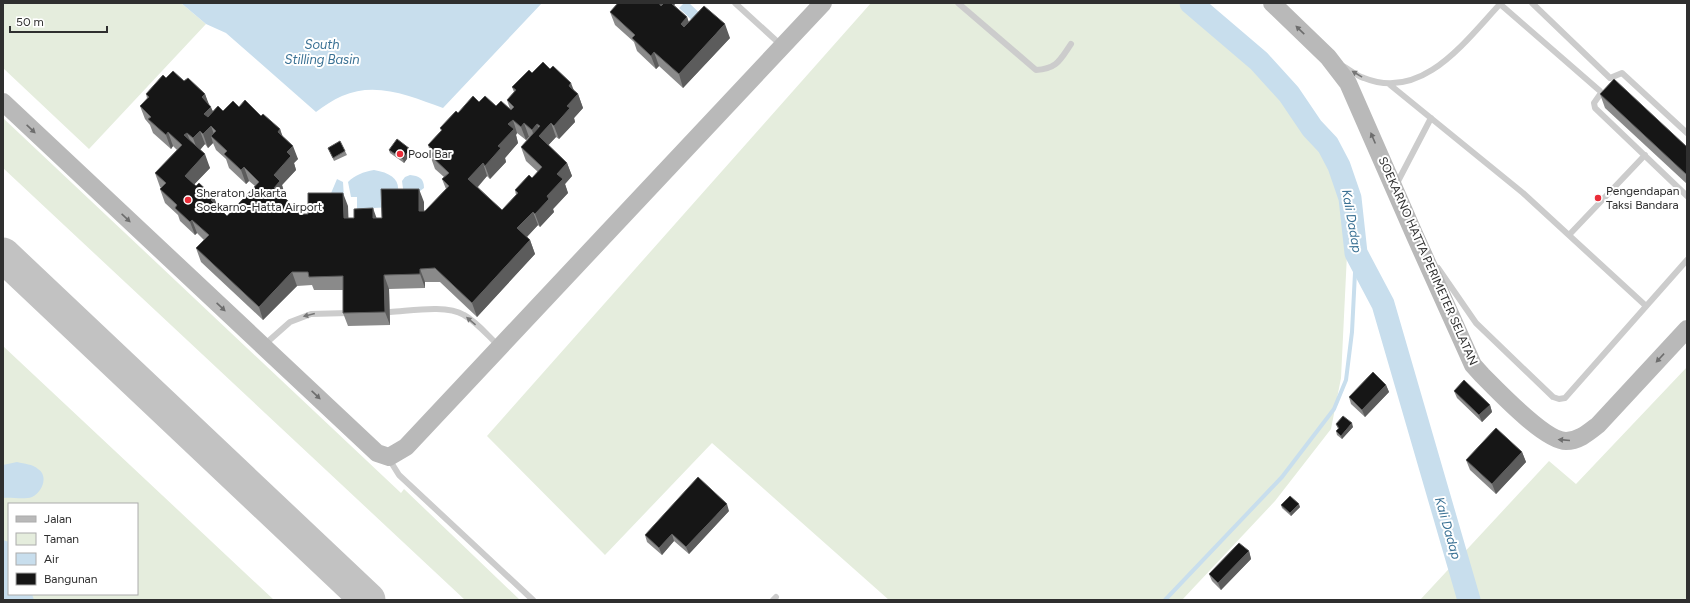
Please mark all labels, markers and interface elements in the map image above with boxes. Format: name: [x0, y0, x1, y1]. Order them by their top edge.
scale bar: [10, 8, 107, 34]
text: 50 m: [16, 15, 44, 29]
one-way arrow: [1295, 25, 1305, 35]
water label: South Stilling Basin: [285, 37, 359, 67]
one-way arrow: [1351, 71, 1363, 78]
one-way arrow: [26, 124, 37, 133]
one-way arrow: [1370, 132, 1376, 143]
place label: Pool Bar: [408, 147, 452, 161]
marker: Pool Bar: [395, 149, 405, 159]
street label: SOEKARNO HATTA PERIMETER SELATAN: [1375, 154, 1481, 368]
place label: Pengendapan Taksi Bandara: [1606, 184, 1680, 212]
place label: Sheraton Jakarta Soekarno-Hatta Airport: [196, 186, 323, 214]
water label: Kali Dadap: [1339, 188, 1365, 254]
marker: Pengendapan Taksi Bandara: [1593, 193, 1603, 203]
marker: Sheraton Jakarta Soekarno-Hatta Airport: [183, 195, 193, 205]
one-way arrow: [121, 213, 131, 222]
one-way arrow: [216, 302, 226, 311]
one-way arrow: [303, 313, 316, 319]
one-way arrow: [466, 316, 477, 325]
one-way arrow: [1656, 353, 1665, 363]
one-way arrow: [311, 391, 321, 400]
one-way arrow: [1558, 436, 1570, 443]
water label: Kali Dadap: [1432, 495, 1464, 561]
legend: [8, 503, 138, 595]
text: Jalan: [44, 512, 72, 526]
text: Taman: [44, 532, 79, 546]
text: Air: [44, 552, 59, 566]
text: Bangunan: [44, 572, 98, 586]

